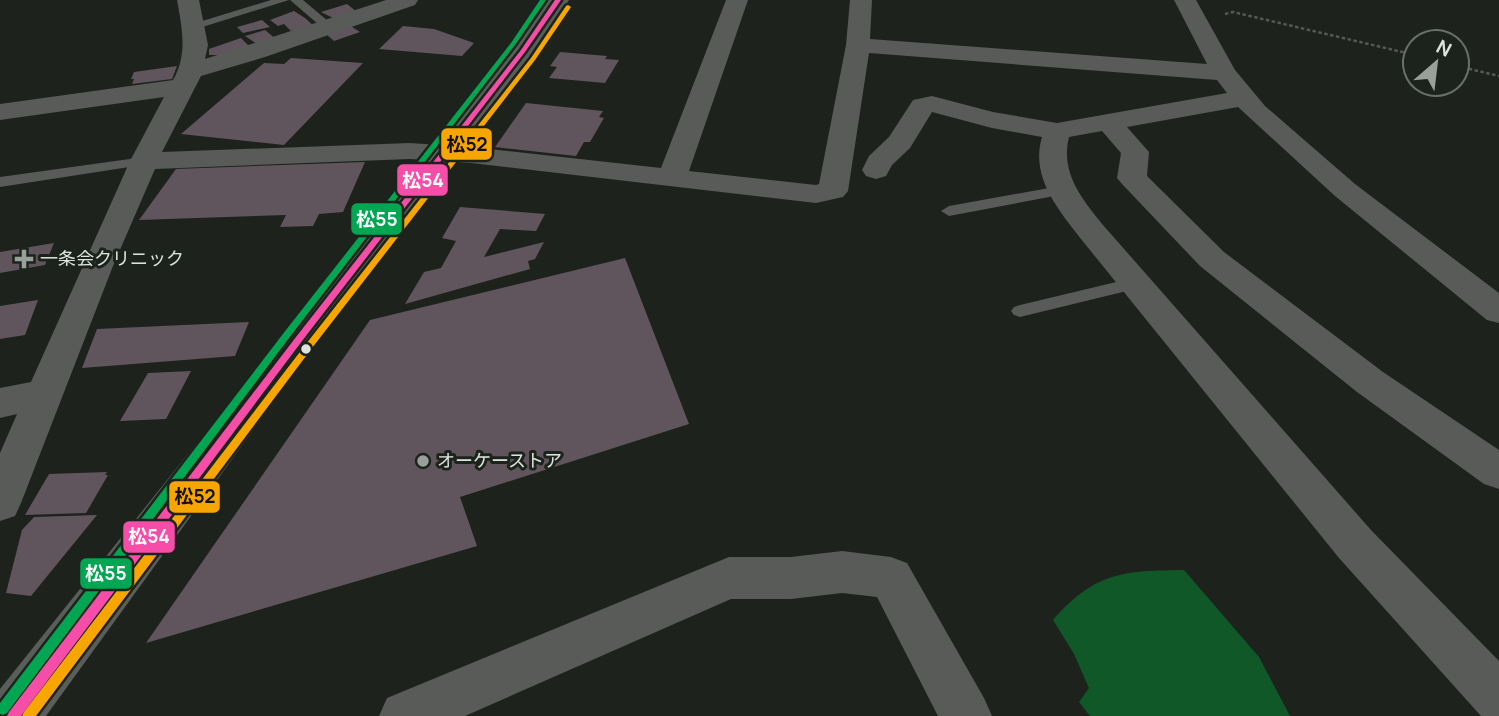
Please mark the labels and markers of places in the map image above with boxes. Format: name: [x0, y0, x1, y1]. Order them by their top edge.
place label: 一条会クリニック: [40, 246, 184, 270]
marker: 一条会クリニック: [14, 249, 34, 269]
unlabelled marker: [299, 342, 313, 356]
place label: オーケーストア: [437, 448, 562, 472]
marker: オーケーストア: [415, 453, 431, 469]

